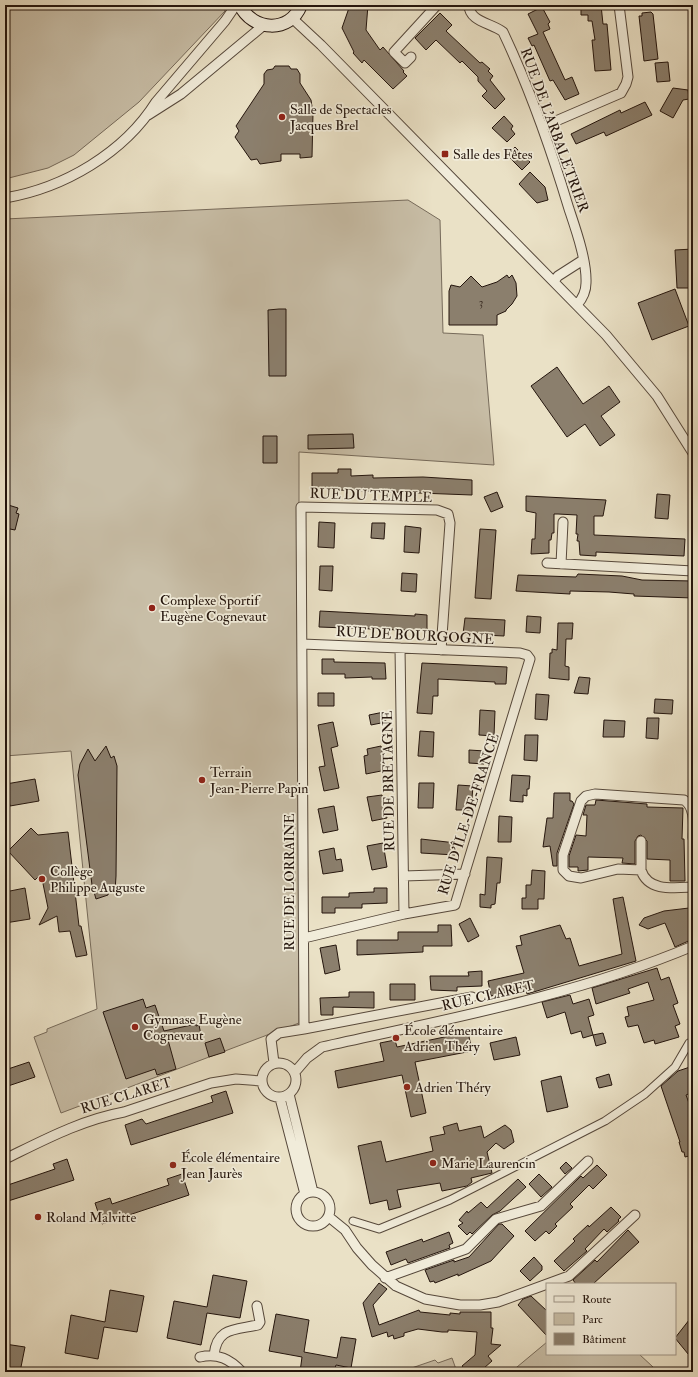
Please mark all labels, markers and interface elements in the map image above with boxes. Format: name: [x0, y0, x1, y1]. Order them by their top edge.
street label: RUE DE L'ARBALETRIER: [517, 45, 593, 216]
place label: Salle de Spectacles Jacques Brel: [289, 101, 392, 134]
marker: Salle de Spectacles Jacques Brel: [277, 112, 287, 122]
place label: Salle des Fêtes: [453, 146, 533, 163]
marker: Salle des Fêtes: [440, 149, 450, 159]
house number: 3: [479, 295, 483, 310]
street label: RUE DU TEMPLE: [309, 485, 433, 506]
place label: Complexe Sportif Eugène Cognevaut: [160, 592, 267, 625]
marker: Complexe Sportif Eugène Cognevaut: [147, 603, 157, 613]
street label: RUE DE BOURGOGNE: [336, 623, 494, 648]
street label: RUE DE BRETAGNE: [379, 710, 398, 852]
street label: RUE D'ÎLE-DE-FRANCE: [434, 731, 503, 897]
place label: Terrain Jean-Pierre Papin: [209, 764, 309, 798]
marker: Terrain Jean-Pierre Papin: [197, 775, 207, 785]
street label: RUE DE LORRAINE: [281, 813, 298, 951]
place label: Collège Philippe Auguste: [50, 863, 145, 897]
marker: Collège Philippe Auguste: [37, 874, 47, 884]
street label: RUE CLARET: [440, 976, 537, 1014]
place label: Gymnase Eugène Cognevaut: [143, 1011, 242, 1044]
marker: Gymnase Eugène Cognevaut: [130, 1022, 140, 1032]
place label: École élémentaire Adrien Théry: [403, 1022, 503, 1056]
marker: École élémentaire Adrien Théry: [391, 1033, 401, 1043]
street label: RUE CLARET: [78, 1073, 174, 1117]
place label: Adrien Théry: [414, 1079, 491, 1097]
marker: Adrien Théry: [402, 1082, 412, 1092]
place label: École élémentaire Jean Jaurès: [180, 1149, 280, 1182]
place label: Marie Laurencin: [441, 1155, 536, 1172]
marker: Marie Laurencin: [428, 1158, 438, 1168]
marker: École élémentaire Jean Jaurès: [168, 1160, 178, 1170]
place label: Roland Malvitte: [46, 1209, 136, 1226]
marker: Roland Malvitte: [33, 1212, 43, 1222]
legend: [546, 1283, 676, 1355]
text: Route: [582, 1292, 611, 1307]
text: Parc: [582, 1312, 603, 1327]
text: Bâtiment: [582, 1332, 626, 1347]

